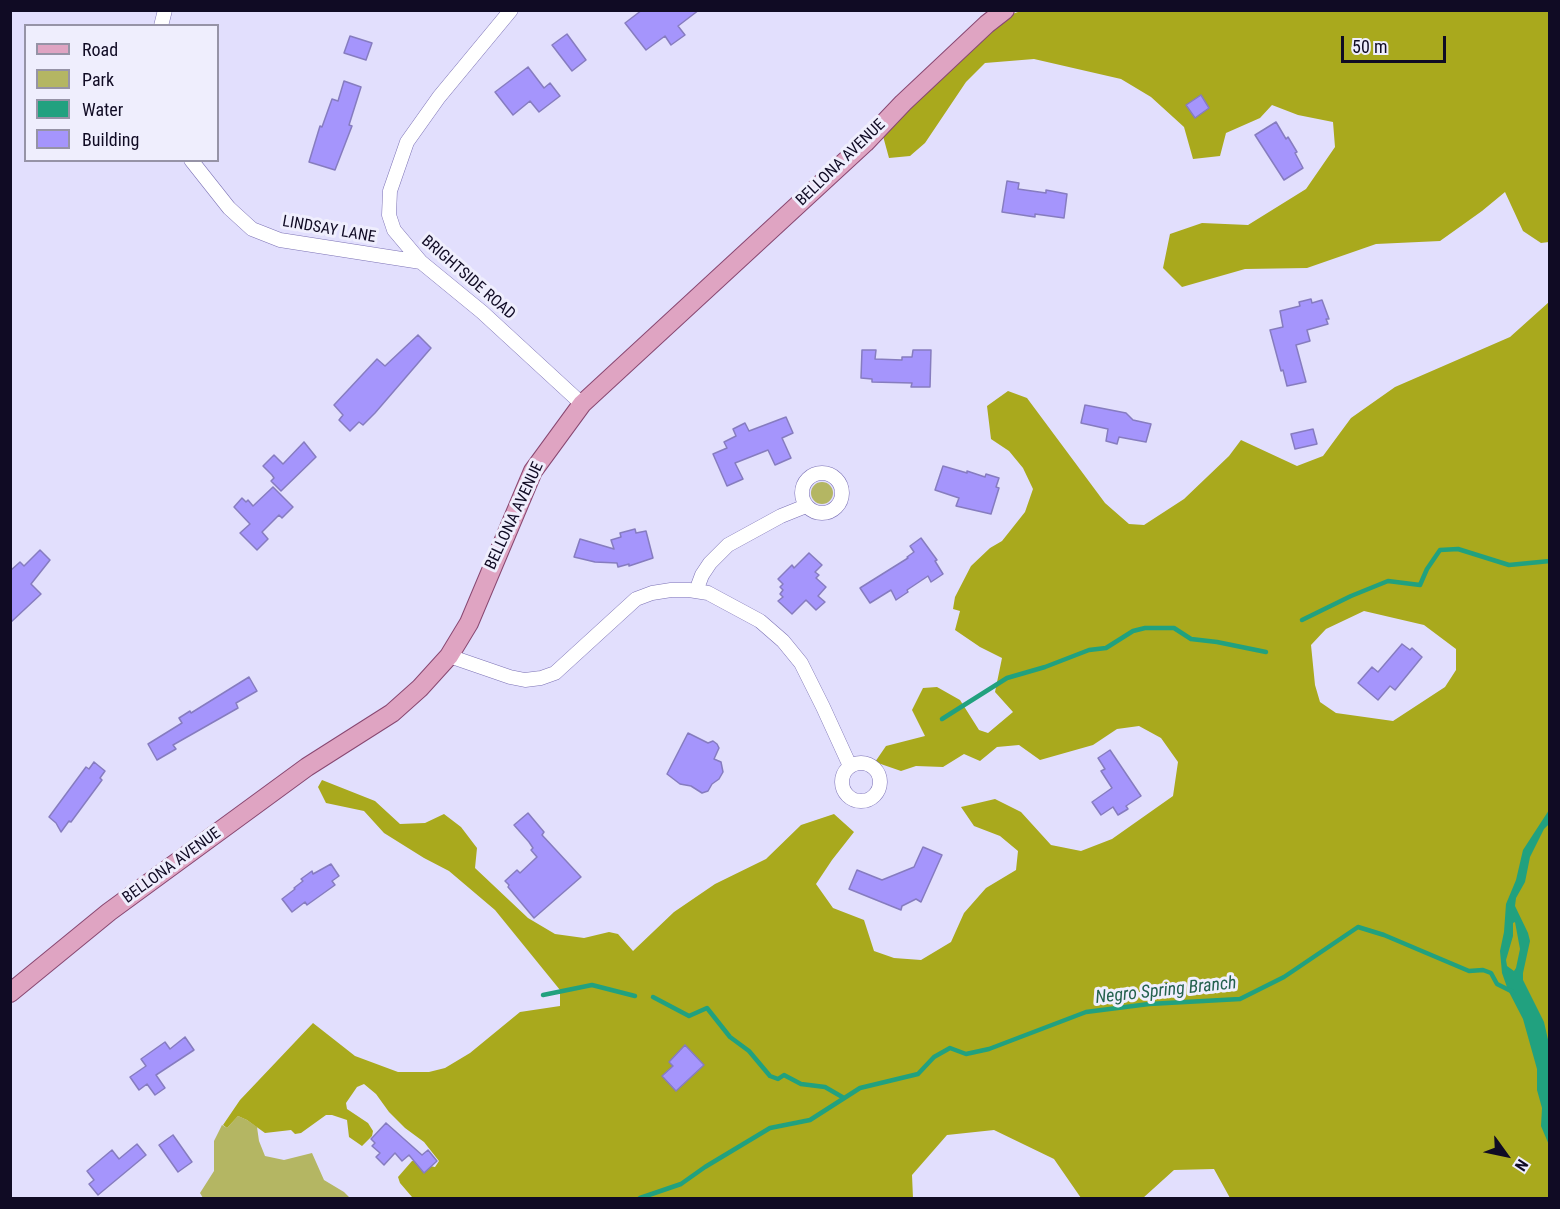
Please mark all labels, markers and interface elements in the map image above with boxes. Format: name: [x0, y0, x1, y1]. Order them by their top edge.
legend: [24, 24, 219, 162]
scale bar: [1344, 24, 1449, 62]
text: 50 m: [1352, 36, 1387, 57]
text: Road: [82, 39, 118, 60]
text: Park: [82, 69, 114, 90]
text: Water: [82, 99, 123, 120]
street label: BELLONA AVENUE: [793, 116, 889, 210]
text: Building: [82, 129, 139, 150]
street label: LINDSAY LANE: [281, 212, 377, 248]
street label: BRIGHTSIDE ROAD: [417, 232, 519, 324]
street label: BELLONA AVENUE: [482, 459, 548, 573]
street label: BELLONA AVENUE: [119, 824, 225, 908]
water label: Negro Spring Branch: [1094, 973, 1238, 1009]
north arrow: [1476, 1125, 1536, 1185]
text: N: [1511, 1156, 1532, 1174]

